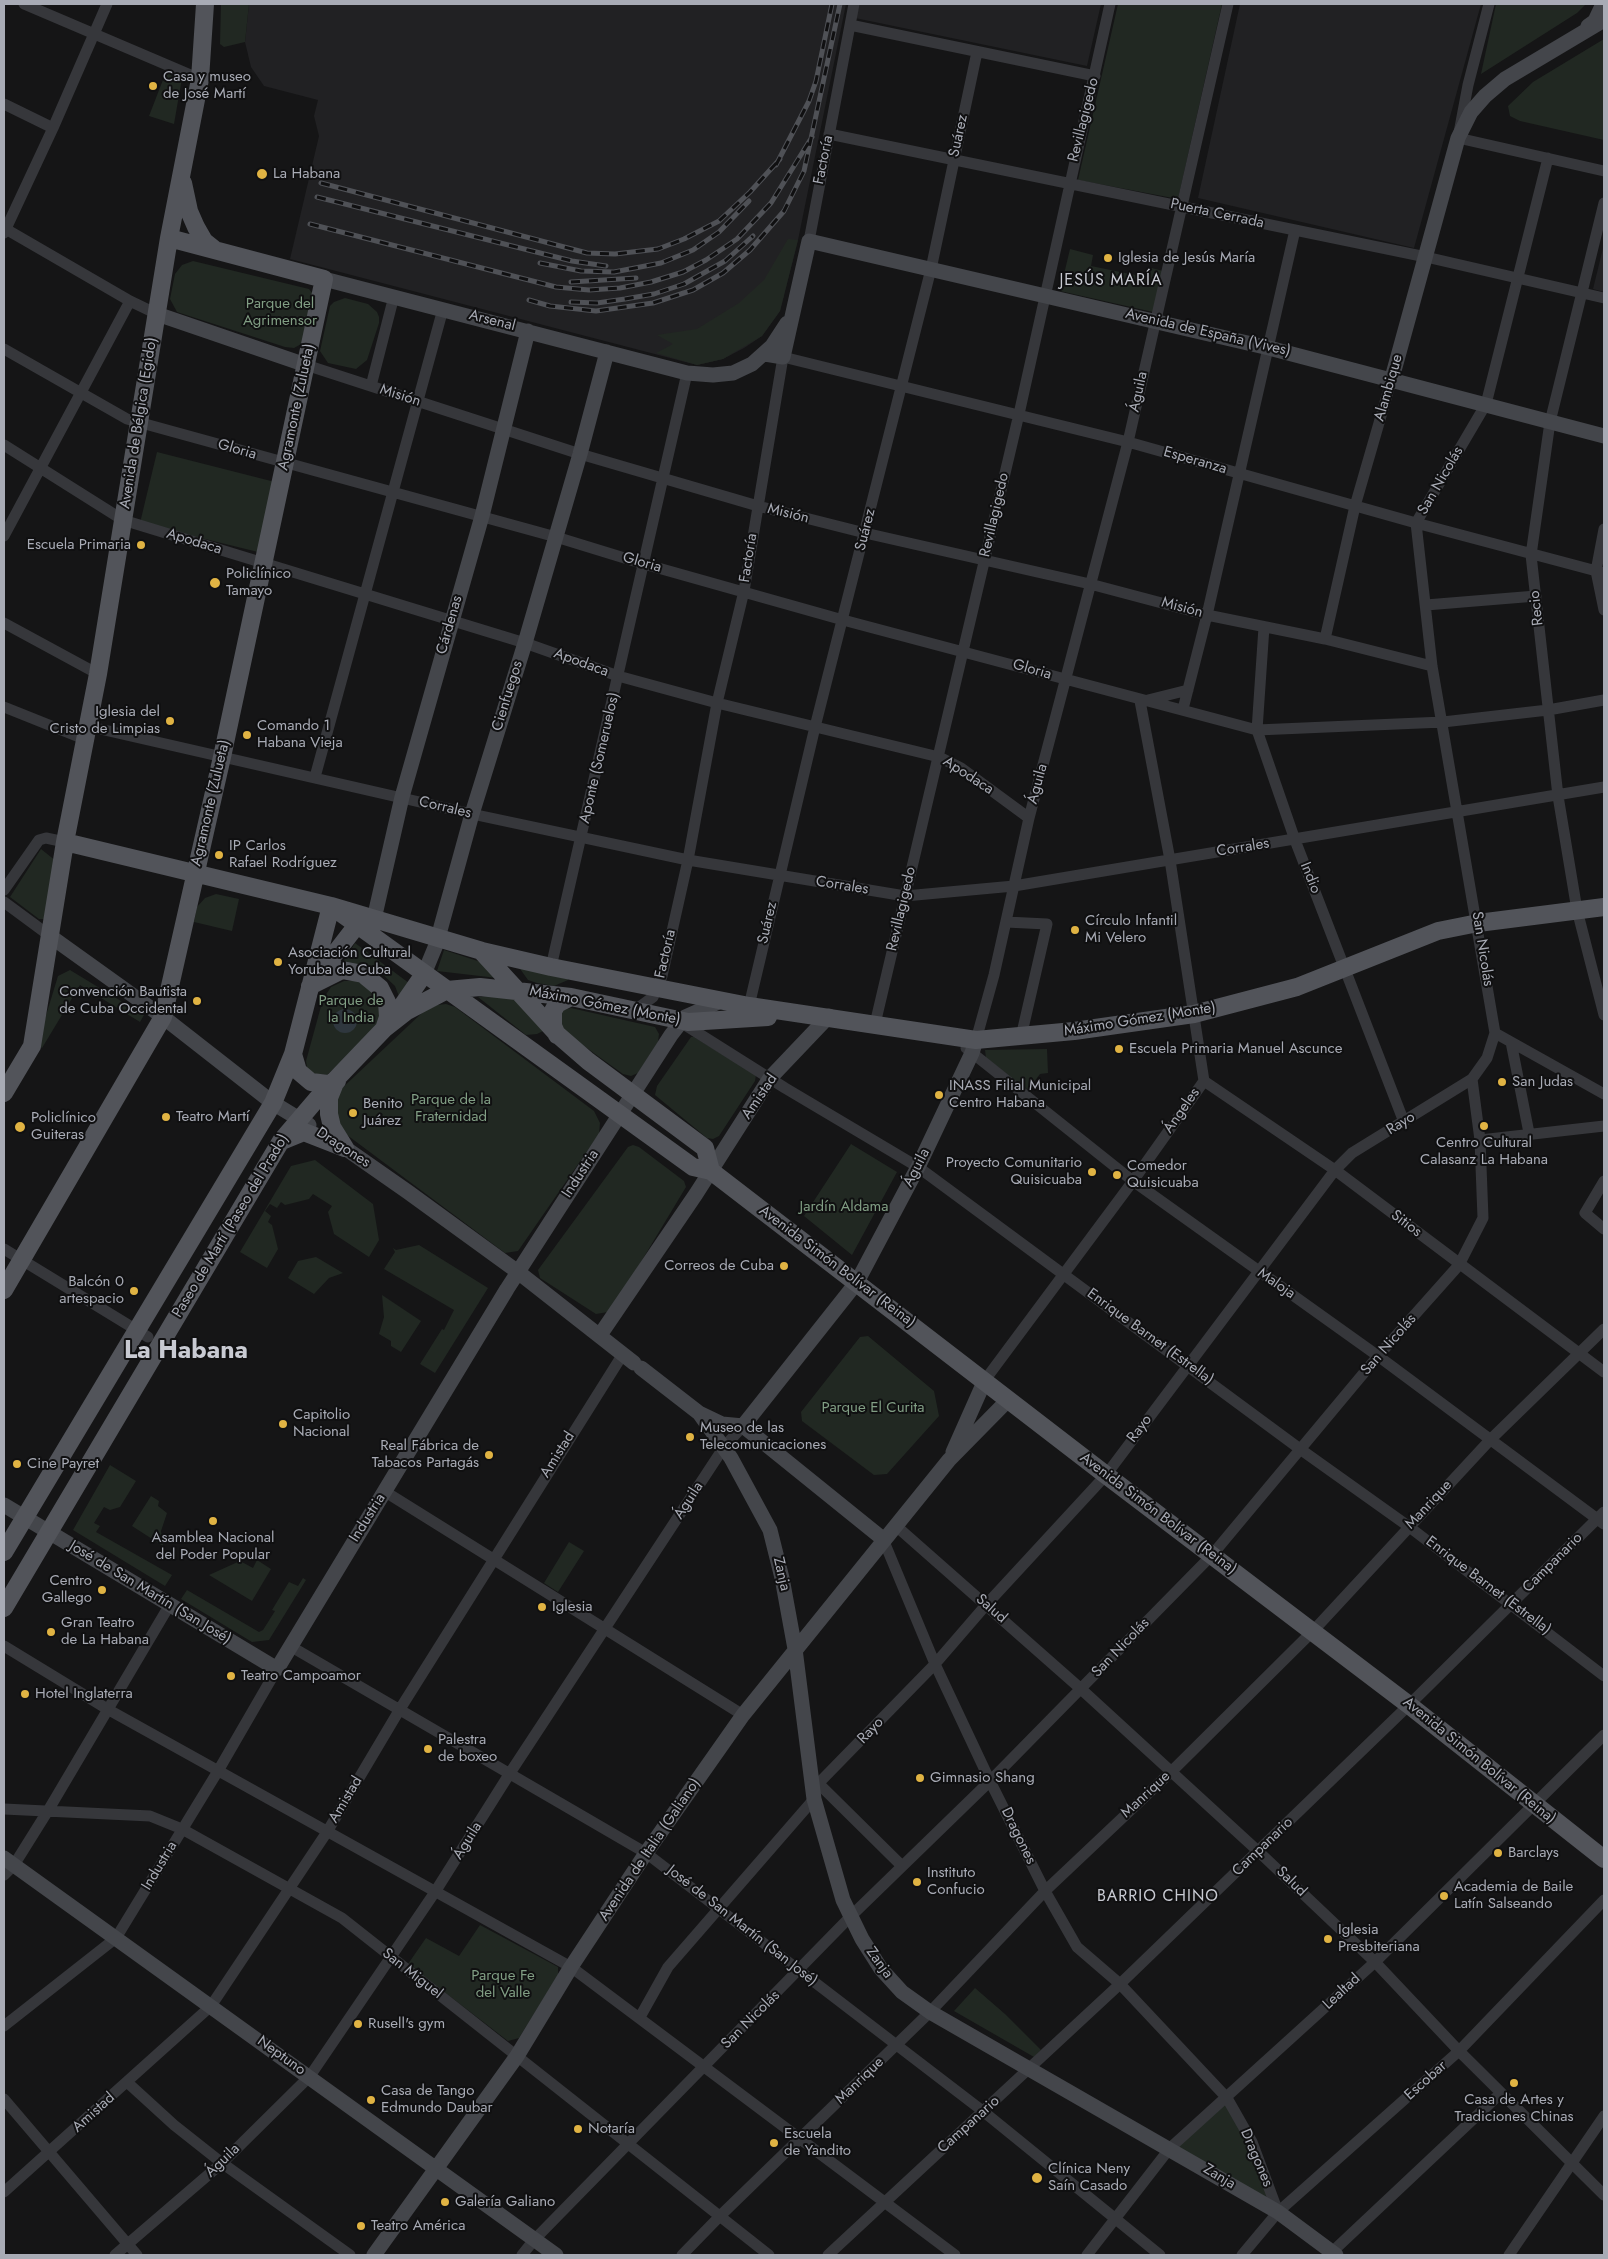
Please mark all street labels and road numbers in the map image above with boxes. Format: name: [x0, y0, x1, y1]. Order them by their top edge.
street label: Revillagigedo: [1065, 76, 1103, 164]
street label: Suárez: [946, 113, 972, 159]
street label: Factoría: [810, 134, 838, 186]
street label: Puerta Cerrada: [1169, 195, 1265, 233]
street label: Avenida de España (Vives): [1124, 305, 1292, 361]
street label: Arsenal: [467, 307, 517, 335]
street label: Avenida de Bélgica (Egido): [117, 336, 161, 510]
street label: Agramonte (Zulueta): [275, 342, 319, 472]
street label: Alambique: [1371, 352, 1407, 424]
street label: Águila: [1126, 370, 1152, 414]
street label: Misión: [377, 381, 423, 411]
street label: Gloria: [216, 436, 258, 464]
street label: Esperanza: [1161, 443, 1229, 479]
street label: San Nicolás: [1414, 444, 1468, 518]
street label: Revillagigedo: [977, 471, 1013, 559]
street label: Misión: [765, 500, 811, 528]
street label: Suárez: [852, 507, 880, 553]
street label: Apodaca: [164, 525, 224, 559]
street label: Factoría: [736, 532, 762, 584]
street label: Gloria: [621, 549, 663, 577]
street label: Recio: [1526, 589, 1548, 627]
street label: Cárdenas: [433, 594, 467, 656]
street label: Misión: [1159, 594, 1205, 622]
street label: Apodaca: [551, 645, 611, 681]
street label: Gloria: [1011, 656, 1053, 684]
street label: Cienfuegos: [489, 659, 527, 733]
street label: Aponte (Someruelos): [576, 691, 624, 825]
street label: Agramonte (Zulueta): [188, 738, 234, 868]
street label: Apodaca: [939, 753, 997, 799]
street label: Águila: [1024, 762, 1052, 806]
street label: Corrales: [417, 793, 473, 823]
street label: Corrales: [1215, 835, 1271, 861]
street label: Indio: [1296, 860, 1324, 896]
street label: Revillagigedo: [884, 865, 920, 953]
street label: Corrales: [814, 873, 870, 899]
street label: Suárez: [754, 900, 782, 946]
street label: San Nicolás: [1467, 910, 1497, 988]
street label: Factoría: [652, 928, 680, 980]
street label: Máximo Gómez (Monte): [528, 983, 682, 1029]
street label: Máximo Gómez (Monte): [1063, 999, 1217, 1041]
street label: Amistad: [738, 1071, 782, 1123]
street label: Ángeles: [1160, 1085, 1204, 1137]
street label: Rayo: [1383, 1109, 1419, 1139]
street label: Dragones: [313, 1124, 373, 1172]
street label: Paseo de Martí (Paseo del Prado): [169, 1131, 293, 1321]
street label: Águila: [900, 1146, 934, 1190]
street label: Industria: [559, 1147, 603, 1201]
street label: Avenida Simón Bolívar (Reina): [755, 1202, 919, 1332]
street label: Sitios: [1387, 1207, 1425, 1241]
street label: Maloja: [1254, 1265, 1298, 1303]
street label: Enrique Barnet (Estrella): [1083, 1285, 1217, 1389]
street label: San Nicolás: [1357, 1311, 1421, 1379]
street label: Rayo: [1124, 1412, 1156, 1446]
street label: Amistad: [537, 1429, 579, 1481]
street label: Avenida Simón Bolívar (Reina): [1076, 1449, 1240, 1579]
street label: Manrique: [1402, 1477, 1456, 1533]
street label: Águila: [670, 1479, 708, 1523]
street label: Industria: [346, 1490, 390, 1546]
street label: Campanario: [1519, 1529, 1587, 1597]
street label: Enrique Barnet (Estrella): [1422, 1533, 1554, 1639]
street label: José de San Martín (San José): [66, 1537, 234, 1649]
street label: Zanja: [768, 1555, 794, 1593]
street label: Salud: [972, 1591, 1010, 1627]
street label: San Nicolás: [1088, 1615, 1154, 1681]
street label: Avenida Simón Bolívar (Reina): [1399, 1694, 1559, 1828]
street label: Rayo: [854, 1714, 888, 1748]
street label: Manrique: [1118, 1768, 1174, 1822]
street label: Amistad: [325, 1774, 367, 1826]
street label: Avenida de Italia (Galiano): [595, 1775, 705, 1925]
street label: Dragones: [997, 1805, 1039, 1867]
street label: Campanario: [1229, 1814, 1297, 1880]
street label: Águila: [450, 1819, 486, 1863]
street label: Industria: [138, 1838, 182, 1894]
street label: José de San Martín (San José): [663, 1862, 821, 1990]
street label: Salud: [1272, 1863, 1310, 1901]
street label: Zanja: [862, 1944, 896, 1982]
street label: San Miguel: [378, 1945, 446, 2003]
street label: Lealtad: [1320, 1970, 1364, 2014]
street label: San Nicolás: [718, 1987, 784, 2053]
street label: Neptuno: [253, 2032, 309, 2080]
street label: Manrique: [832, 2054, 888, 2108]
street label: Escobar: [1401, 2057, 1451, 2105]
street label: Amistad: [69, 2089, 119, 2137]
street label: Campanario: [934, 2092, 1004, 2158]
street label: Dragones: [1236, 2126, 1276, 2190]
street label: Águila: [202, 2140, 244, 2182]
street label: Zanja: [1200, 2160, 1238, 2194]

